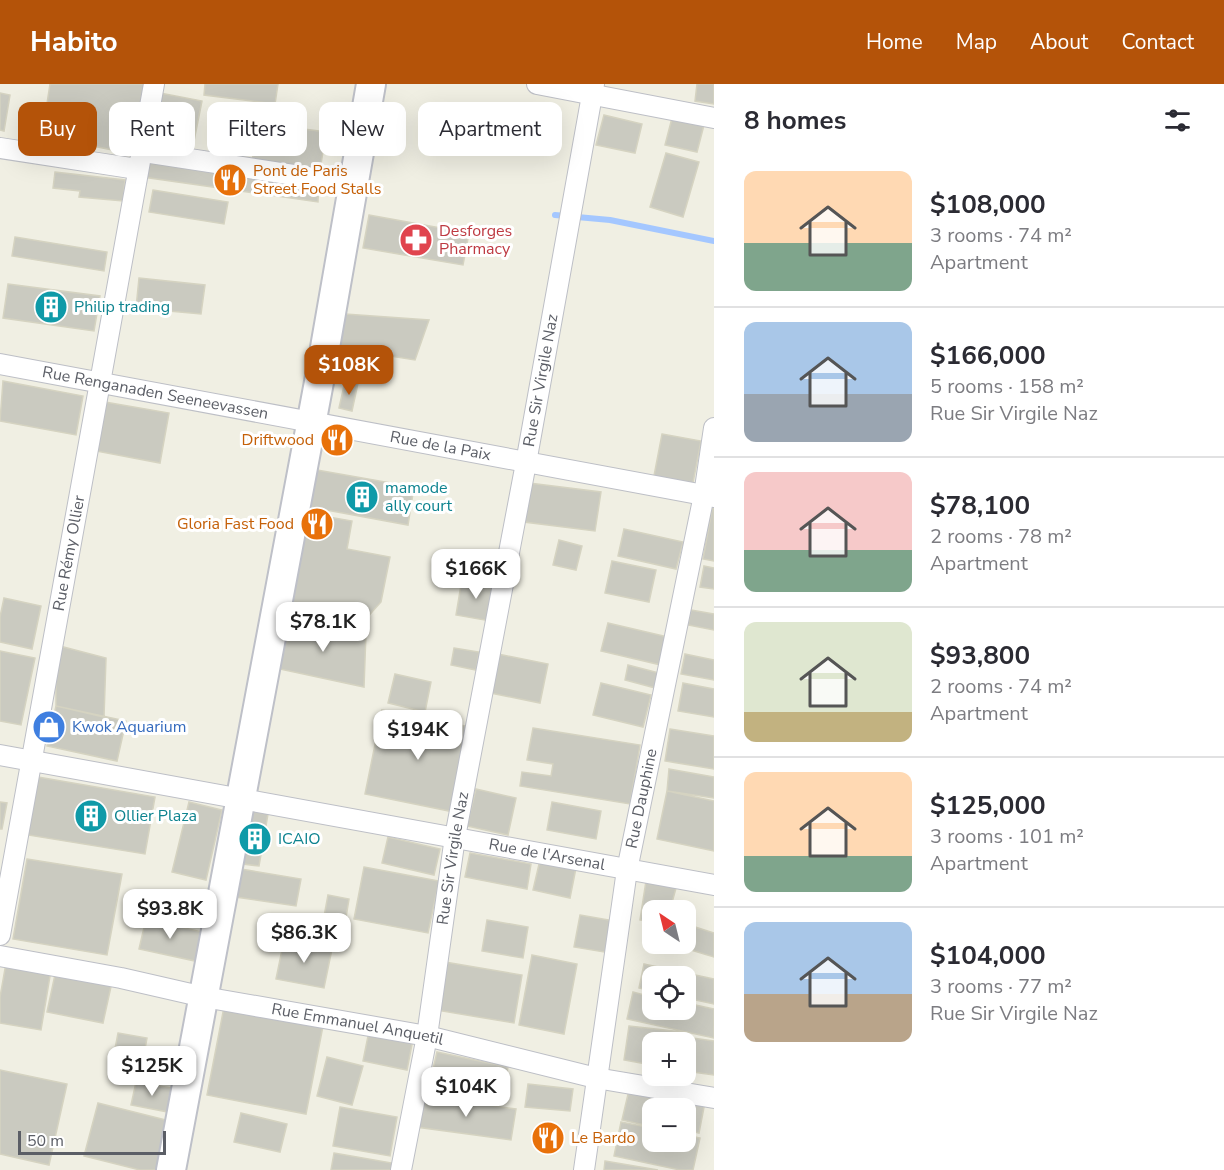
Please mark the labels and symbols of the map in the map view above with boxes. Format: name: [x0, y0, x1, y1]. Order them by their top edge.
place label: Pont de Paris Street Food Stalls: [253, 160, 381, 200]
restaurant icon: Pont de Paris Street Food Stalls: [212, 162, 248, 198]
place label: Desforges Pharmacy: [439, 220, 512, 260]
pharmacy icon: Desforges Pharmacy: [398, 222, 434, 258]
building icon: Philip trading: [33, 289, 69, 325]
place label: Philip trading: [74, 296, 170, 318]
street label: Rue Sir Virgile Naz: [518, 312, 563, 449]
pin: $108K: [307, 345, 391, 396]
street label: Rue Renganaden Seeneevassen: [41, 361, 270, 425]
restaurant icon: Driftwood: [319, 422, 355, 458]
street label: Rue de la Paix: [388, 426, 493, 466]
place label: Driftwood: [242, 429, 314, 451]
place label: mamode ally court: [385, 477, 452, 517]
building icon: mamode ally court: [344, 479, 380, 515]
street label: Rue Rémy Ollier: [48, 493, 90, 613]
restaurant icon: Gloria Fast Food: [299, 506, 335, 542]
place label: Gloria Fast Food: [177, 513, 294, 535]
pin: $166K: [434, 549, 518, 600]
pin: $78.1K: [274, 602, 372, 653]
shop icon: Kwok Aquarium: [31, 709, 67, 745]
pin: $194K: [376, 710, 460, 761]
place label: Kwok Aquarium: [72, 716, 186, 738]
street label: Rue Dauphine: [621, 747, 663, 850]
street label: Rue Sir Virgile Naz: [432, 790, 474, 926]
building icon: Ollier Plaza: [73, 798, 109, 834]
place label: Ollier Plaza: [114, 805, 197, 827]
building icon: ICAIO: [237, 821, 273, 857]
place label: ICAIO: [278, 828, 321, 850]
street label: Rue de l'Arsenal: [487, 833, 607, 876]
pin: $93.8K: [121, 889, 219, 940]
north arrow: [642, 900, 696, 954]
pin: $86.3K: [255, 913, 353, 964]
street label: Rue Emmanuel Anquetil: [270, 998, 446, 1051]
pin: $125K: [110, 1046, 194, 1097]
pin: $104K: [424, 1067, 508, 1118]
restaurant icon: Le Bardo: [530, 1120, 566, 1156]
place label: Le Bardo: [571, 1127, 635, 1149]
scale bar: [18, 1128, 166, 1156]

